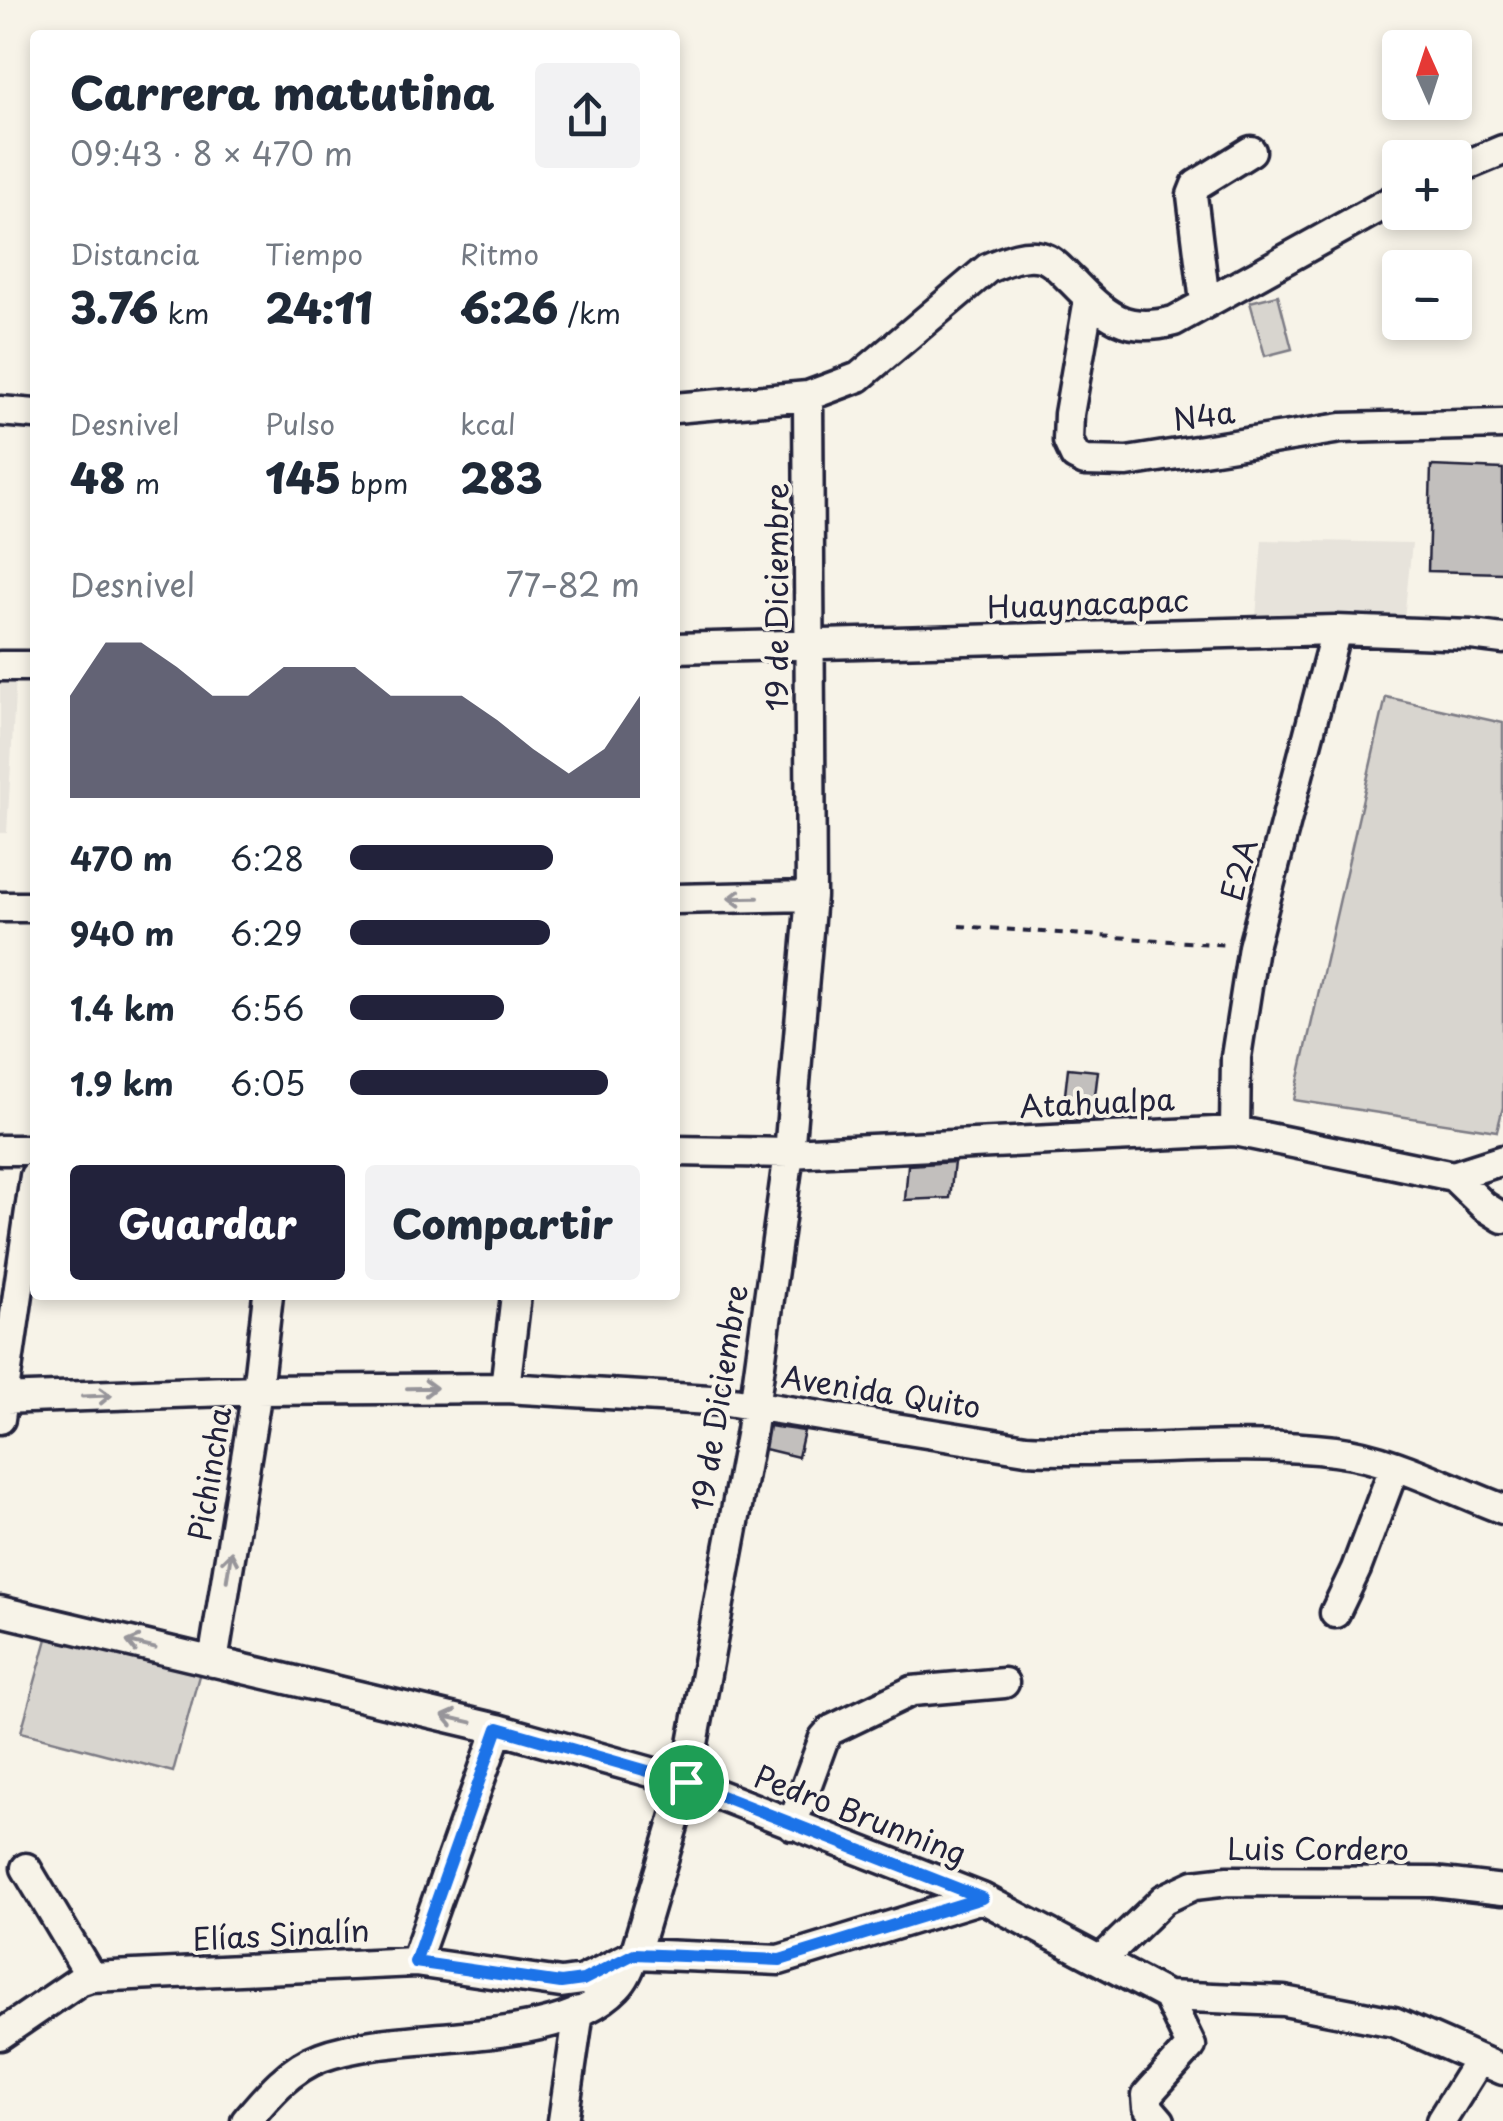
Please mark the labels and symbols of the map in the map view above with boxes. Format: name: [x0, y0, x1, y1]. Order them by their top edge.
north arrow: [1382, 30, 1472, 120]
street label: N4a: [1170, 388, 1238, 441]
street label: 19 de Diciembre: [753, 483, 798, 711]
street label: Huaynacapac: [986, 576, 1190, 629]
street label: E2A: [1208, 833, 1267, 905]
one-way arrow: [727, 888, 759, 907]
street label: Atahualpa: [1018, 1075, 1176, 1128]
street label: 19 de Diciembre: [677, 1281, 758, 1514]
street label: Avenida Quito: [778, 1353, 984, 1428]
one-way arrow: [406, 1379, 438, 1398]
one-way arrow: [81, 1386, 113, 1405]
street label: Pichincha: [176, 1403, 241, 1544]
one-way arrow: [220, 1550, 238, 1583]
one-way arrow: [126, 1635, 158, 1653]
one-way arrow: [442, 1709, 474, 1727]
pin: [644, 1740, 729, 1825]
street label: Pedro Brunning: [749, 1753, 973, 1875]
street label: Luis Cordero: [1227, 1825, 1409, 1870]
street label: Elías Sinalín: [191, 1906, 371, 1961]

